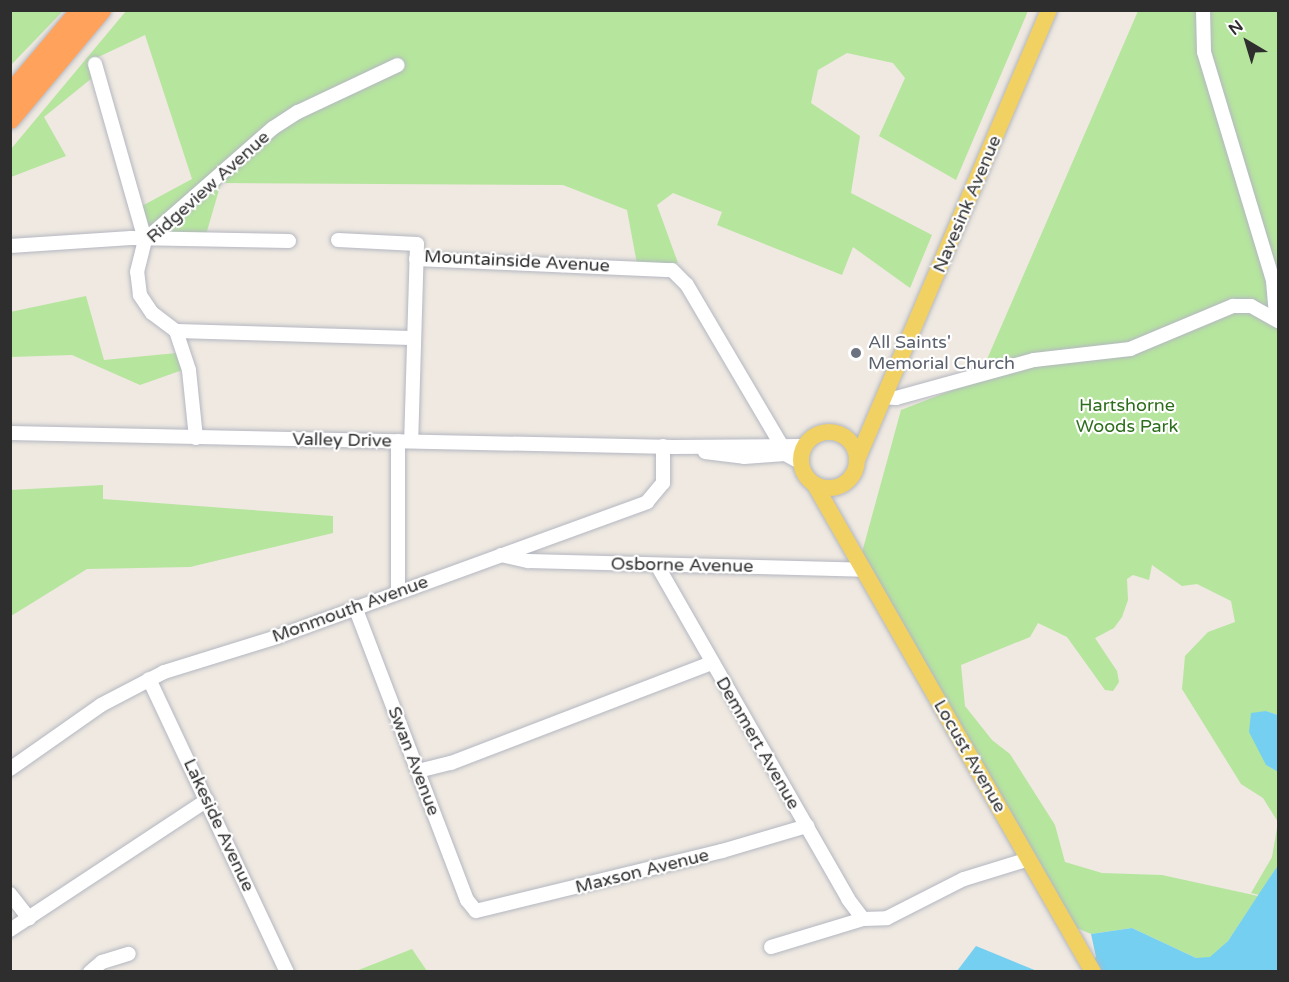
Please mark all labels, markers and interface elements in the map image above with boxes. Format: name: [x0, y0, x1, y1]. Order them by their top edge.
north arrow: [1217, 12, 1277, 72]
text: N: [1225, 16, 1247, 40]
street label: Ridgeview Avenue: [142, 126, 274, 248]
street label: Navesink Avenue: [928, 132, 1006, 276]
street label: Mountainside Avenue: [424, 245, 610, 277]
place label: All Saints' Memorial Church: [868, 332, 1015, 374]
marker: All Saints' Memorial Church: [849, 346, 863, 360]
park label: Hartshorne Woods Park: [1076, 395, 1178, 438]
street label: Valley Drive: [292, 428, 392, 452]
street label: Osborne Avenue: [611, 553, 753, 577]
street label: Monmouth Avenue: [269, 571, 431, 647]
street label: Demmert Avenue: [711, 673, 805, 813]
street label: Locust Avenue: [929, 696, 1011, 816]
street label: Swan Avenue: [383, 704, 445, 818]
street label: Lakeside Avenue: [179, 755, 259, 895]
street label: Maxson Avenue: [573, 844, 711, 898]

